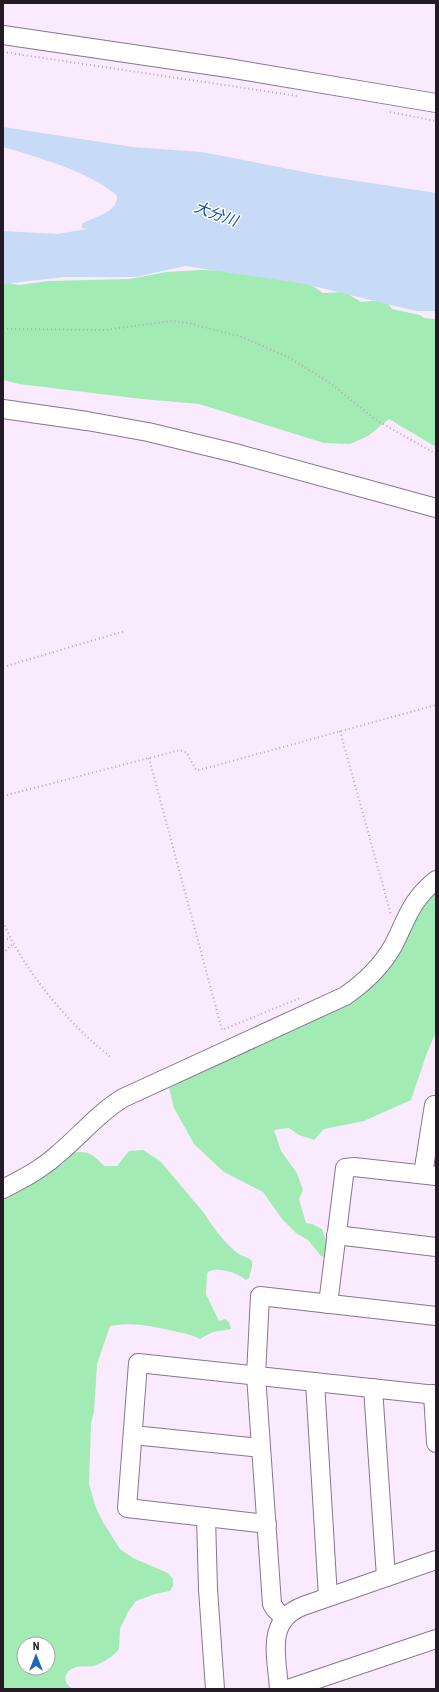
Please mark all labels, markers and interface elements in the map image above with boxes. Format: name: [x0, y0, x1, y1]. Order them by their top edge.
water label: 大分川: [192, 198, 242, 231]
north arrow: [16, 1636, 56, 1676]
text: N: [33, 1640, 40, 1653]

